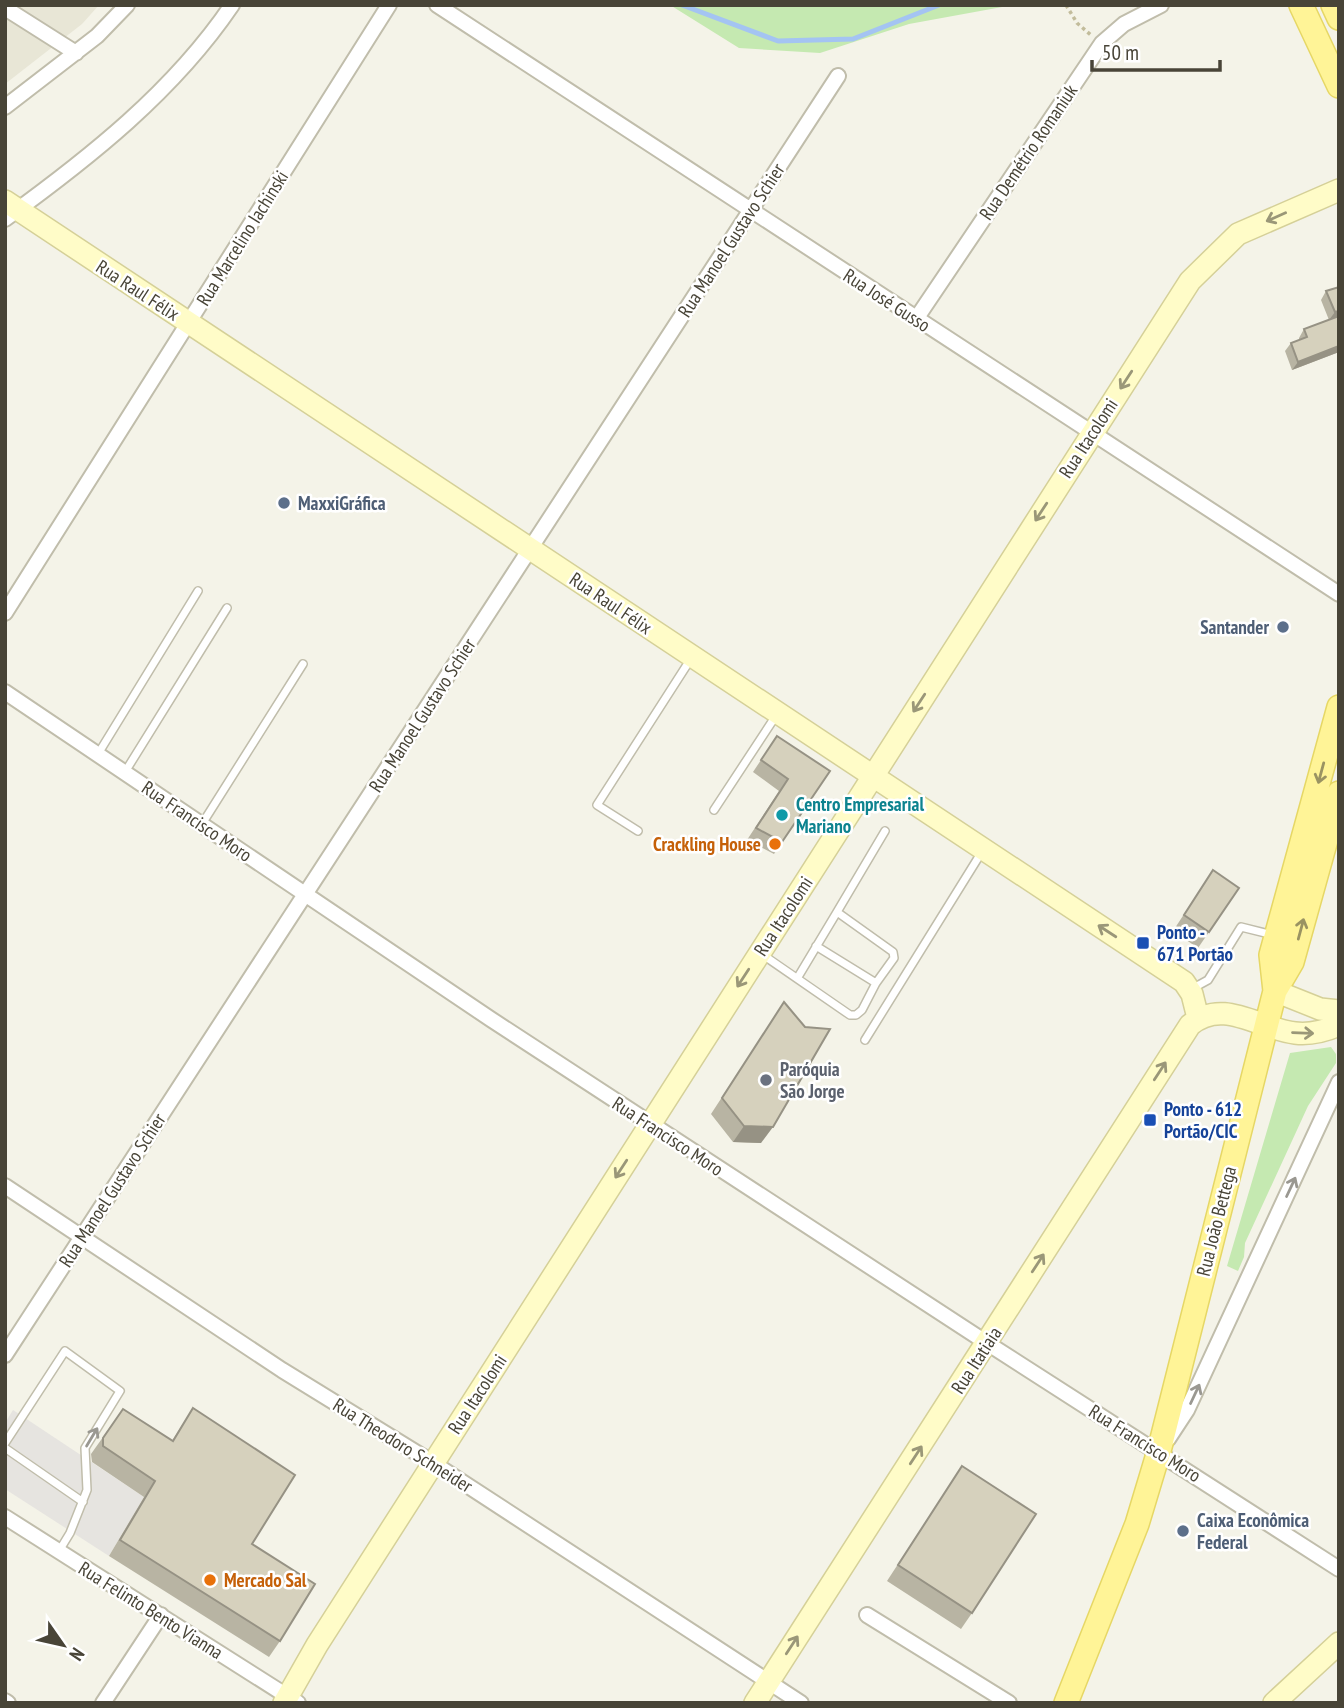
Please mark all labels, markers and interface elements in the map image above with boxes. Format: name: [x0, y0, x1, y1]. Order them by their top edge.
scale bar: [1092, 28, 1220, 72]
text: 50 m: [1102, 39, 1139, 66]
street label: Rua Demétrio Romaniuk: [974, 79, 1083, 224]
street label: Rua Manoel Gustavo Schier: [672, 158, 790, 321]
street label: Rua Marcelino Iachinski: [191, 166, 293, 310]
one-way arrow: [1266, 211, 1288, 224]
street label: Rua Raul Félix: [92, 254, 184, 326]
street label: Rua José Gusso: [839, 263, 935, 337]
one-way arrow: [1118, 370, 1132, 390]
street label: Rua Itacolomi: [1053, 394, 1123, 482]
place label: MaxxiGráfica: [298, 491, 386, 515]
marker: MaxxiGráfica: [276, 495, 292, 511]
one-way arrow: [1034, 501, 1048, 521]
street label: Rua Raul Félix: [565, 567, 657, 639]
place label: Santander: [1200, 615, 1269, 639]
marker: Santander: [1275, 619, 1291, 635]
street label: Rua Manoel Gustavo Schier: [363, 633, 481, 796]
one-way arrow: [911, 693, 925, 713]
one-way arrow: [1314, 761, 1327, 784]
street label: Rua Francisco Moro: [137, 775, 257, 867]
place label: Centro Empresarial Mariano: [796, 792, 924, 838]
marker: Centro Empresarial Mariano: [774, 807, 790, 823]
place label: Crackling House: [653, 832, 761, 856]
marker: Crackling House: [767, 836, 783, 852]
street label: Rua Itacolomi: [748, 872, 818, 960]
one-way arrow: [1296, 918, 1309, 940]
place label: Ponto - 671 Portão: [1157, 920, 1233, 966]
one-way arrow: [1098, 924, 1117, 938]
marker: Ponto - 671 Portão: [1135, 935, 1151, 951]
one-way arrow: [736, 967, 750, 987]
one-way arrow: [1291, 1026, 1314, 1039]
place label: Paróquia São Jorge: [780, 1057, 845, 1103]
one-way arrow: [1153, 1062, 1168, 1081]
marker: Paróquia São Jorge: [758, 1072, 774, 1088]
street label: Rua Francisco Moro: [608, 1091, 728, 1181]
place label: Ponto - 612 Portão/CIC: [1164, 1097, 1242, 1143]
street label: Rua Manoel Gustavo Schier: [53, 1108, 171, 1271]
marker: Ponto - 612 Portão/CIC: [1142, 1112, 1158, 1128]
one-way arrow: [613, 1159, 627, 1179]
street label: Rua João Bettega: [1191, 1164, 1241, 1278]
one-way arrow: [1285, 1177, 1298, 1198]
one-way arrow: [1031, 1253, 1045, 1273]
street label: Rua Itatiaia: [946, 1322, 1006, 1398]
street label: Rua Itacolomi: [442, 1350, 512, 1438]
one-way arrow: [1189, 1384, 1202, 1405]
street label: Rua Theodoro Schneider: [329, 1392, 478, 1498]
street label: Rua Francisco Moro: [1084, 1399, 1206, 1487]
one-way arrow: [86, 1427, 100, 1447]
one-way arrow: [909, 1445, 923, 1465]
place label: Caixa Econômica Federal: [1197, 1508, 1309, 1554]
marker: Caixa Econômica Federal: [1175, 1523, 1191, 1539]
street label: Rua Felinto Bento Vianna: [74, 1556, 228, 1664]
place label: Mercado Sal: [224, 1568, 307, 1592]
marker: Mercado Sal: [202, 1572, 218, 1588]
north arrow: [28, 1610, 98, 1680]
one-way arrow: [785, 1636, 799, 1656]
text: N: [64, 1644, 90, 1665]

